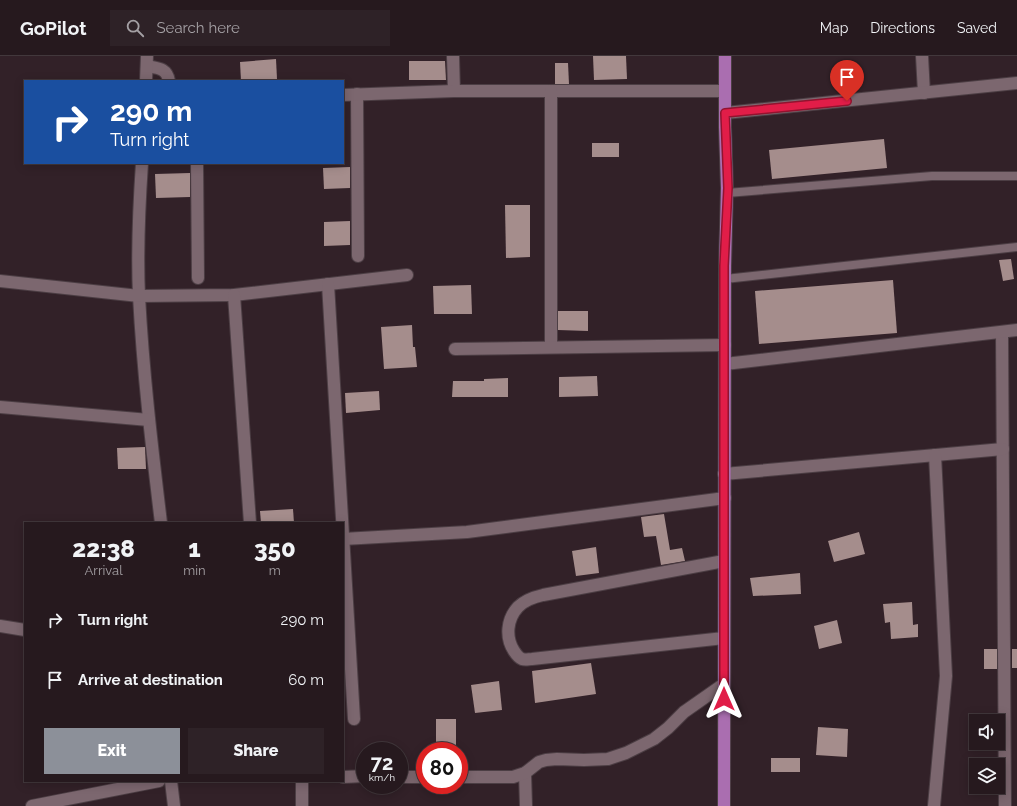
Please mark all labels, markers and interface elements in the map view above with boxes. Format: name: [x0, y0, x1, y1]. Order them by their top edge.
search box: [110, 10, 390, 46]
text: GoPilot: [20, 17, 86, 39]
icon: search: [124, 17, 146, 39]
text: Search here: [156, 19, 240, 37]
text: Map: [820, 20, 848, 36]
text: Directions: [870, 20, 935, 36]
text: Saved: [957, 20, 997, 36]
pin: [830, 60, 864, 101]
icon: arrive: [836, 66, 858, 88]
text: 290 m: [110, 95, 192, 128]
icon: right: [44, 96, 96, 148]
text: Turn right: [110, 129, 189, 150]
text: 22:38: [72, 534, 135, 563]
text: 1: [188, 534, 201, 563]
text: 350: [254, 534, 296, 563]
text: Arrival: [85, 563, 123, 578]
text: min: [183, 563, 206, 578]
text: m: [269, 563, 281, 578]
icon: right: [44, 609, 66, 631]
text: Turn right: [78, 611, 148, 629]
text: 290 m: [281, 611, 324, 629]
icon: arrive: [44, 669, 66, 691]
text: Arrive at destination: [78, 671, 223, 689]
text: 60 m: [288, 671, 324, 689]
position arrow: [703, 678, 745, 720]
map controls: [969, 714, 1005, 794]
button: sound: [969, 714, 1005, 750]
button: Exit: [44, 728, 180, 774]
button: Share: [188, 728, 324, 774]
speed limit sign: 80: [416, 742, 468, 794]
text: 72: [371, 751, 393, 775]
button: layers: [969, 758, 1005, 794]
text: km/h: [369, 772, 395, 783]

